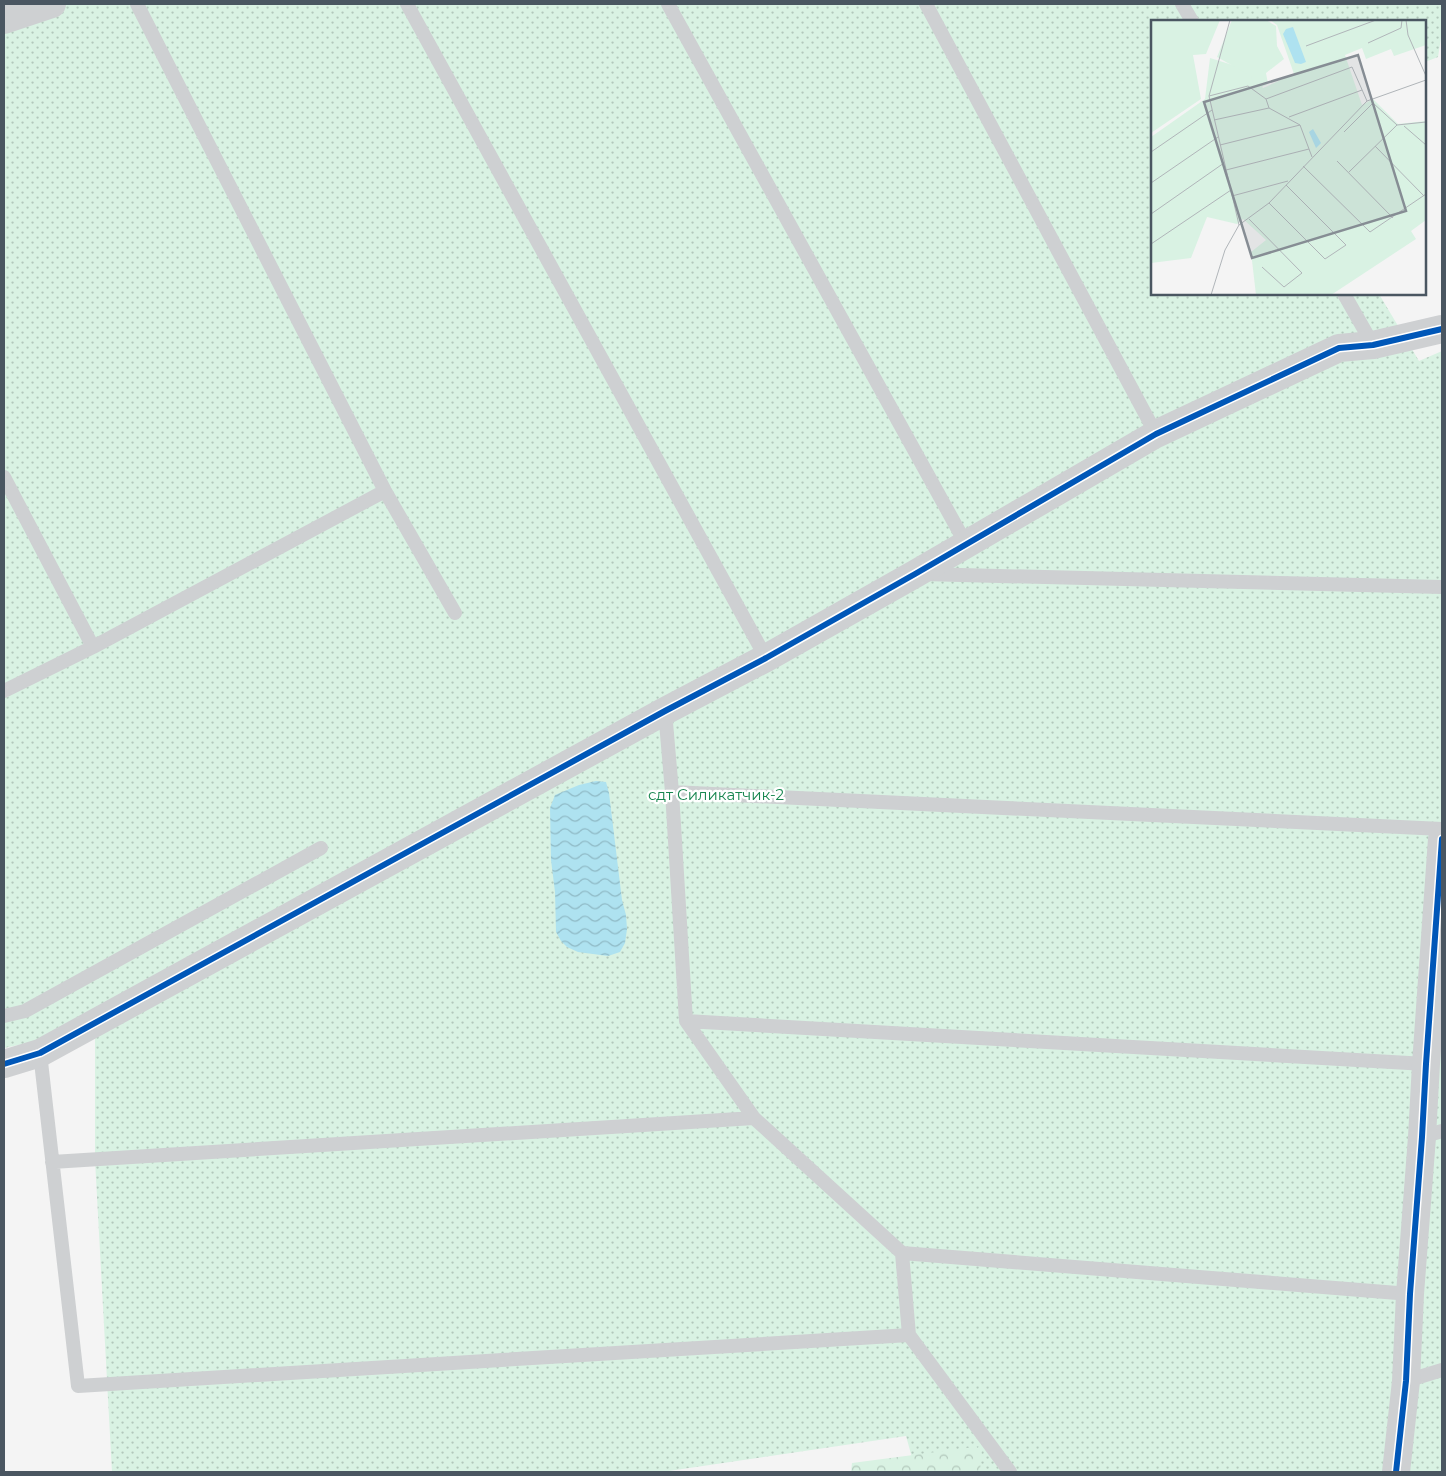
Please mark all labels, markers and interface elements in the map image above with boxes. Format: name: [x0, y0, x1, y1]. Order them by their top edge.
inset map: [1151, 20, 1426, 295]
park label: сдт Силикатчик-2: [648, 785, 784, 804]

